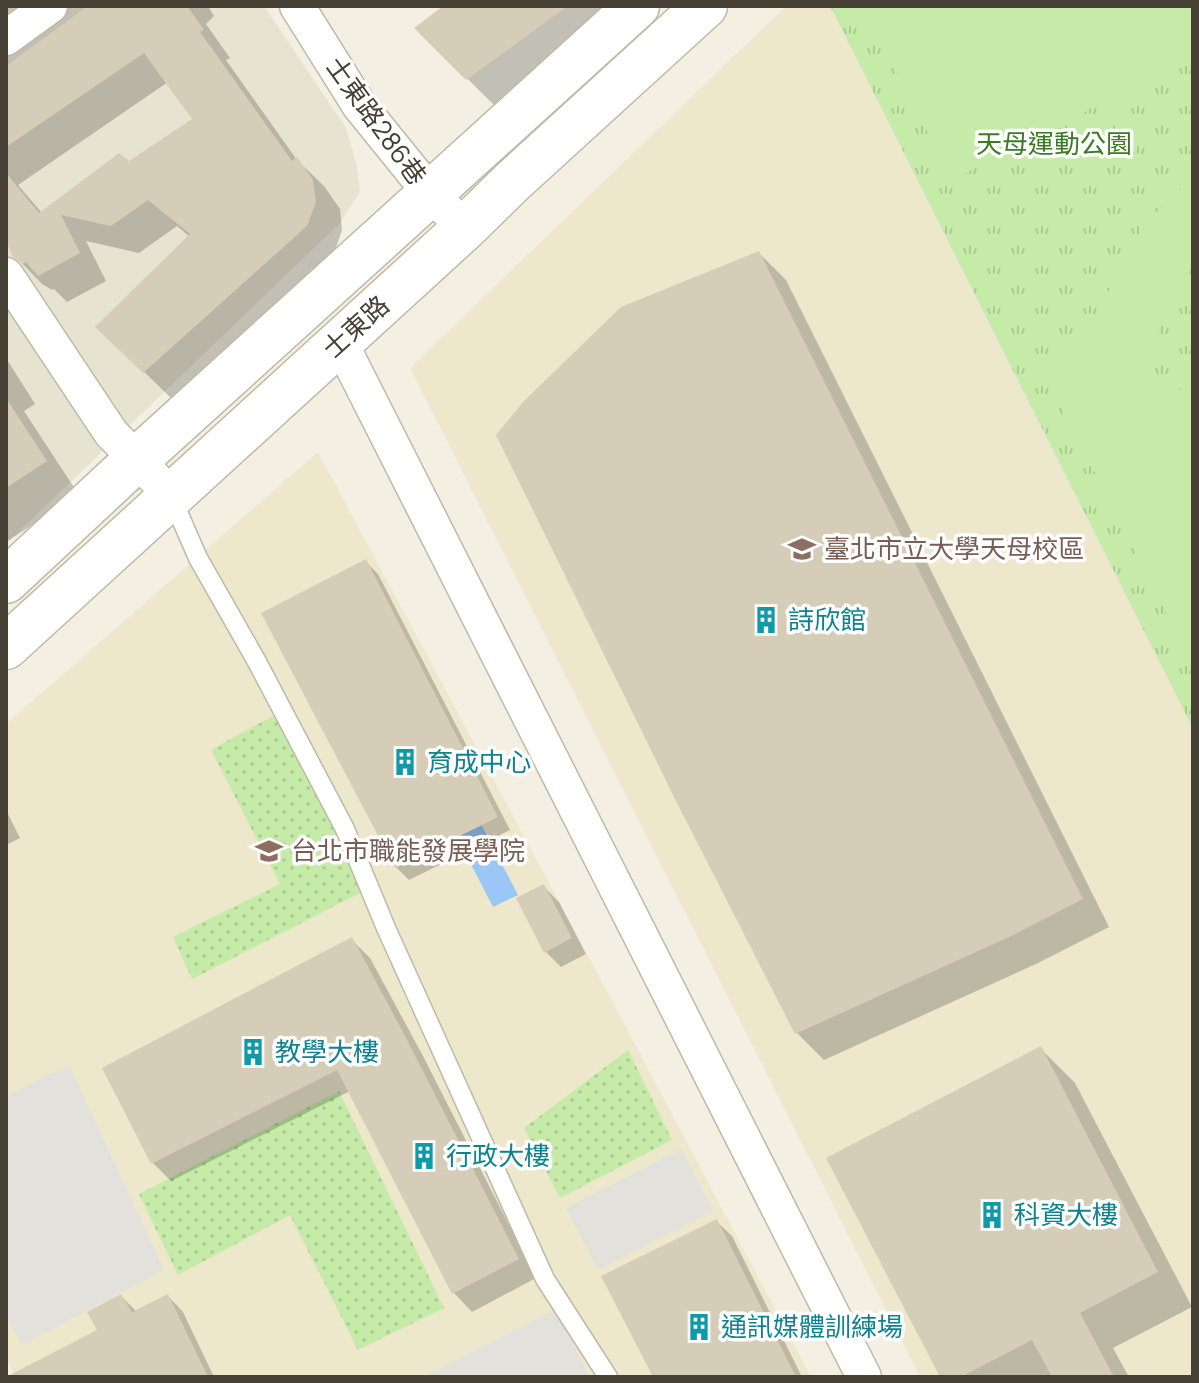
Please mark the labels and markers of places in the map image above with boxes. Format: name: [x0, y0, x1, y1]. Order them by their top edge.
place label: 臺北市立大學天母校區: [824, 530, 1084, 566]
school or university icon: 臺北市立大學天母校區: [787, 534, 817, 564]
place label: 詩欣館: [788, 601, 866, 637]
building icon: 詩欣館: [751, 605, 781, 635]
place label: 育成中心: [427, 743, 531, 779]
building icon: 育成中心: [390, 747, 420, 777]
place label: 台北市職能發展學院: [291, 832, 525, 868]
school or university icon: 台北市職能發展學院: [254, 836, 284, 866]
place label: 教學大樓: [275, 1033, 379, 1069]
building icon: 教學大樓: [238, 1037, 268, 1067]
place label: 行政大樓: [446, 1137, 550, 1173]
building icon: 行政大樓: [409, 1141, 439, 1171]
place label: 科資大樓: [1014, 1196, 1118, 1232]
building icon: 科資大樓: [977, 1200, 1007, 1230]
place label: 通訊媒體訓練場: [721, 1308, 903, 1344]
building icon: 通訊媒體訓練場: [684, 1312, 714, 1342]

